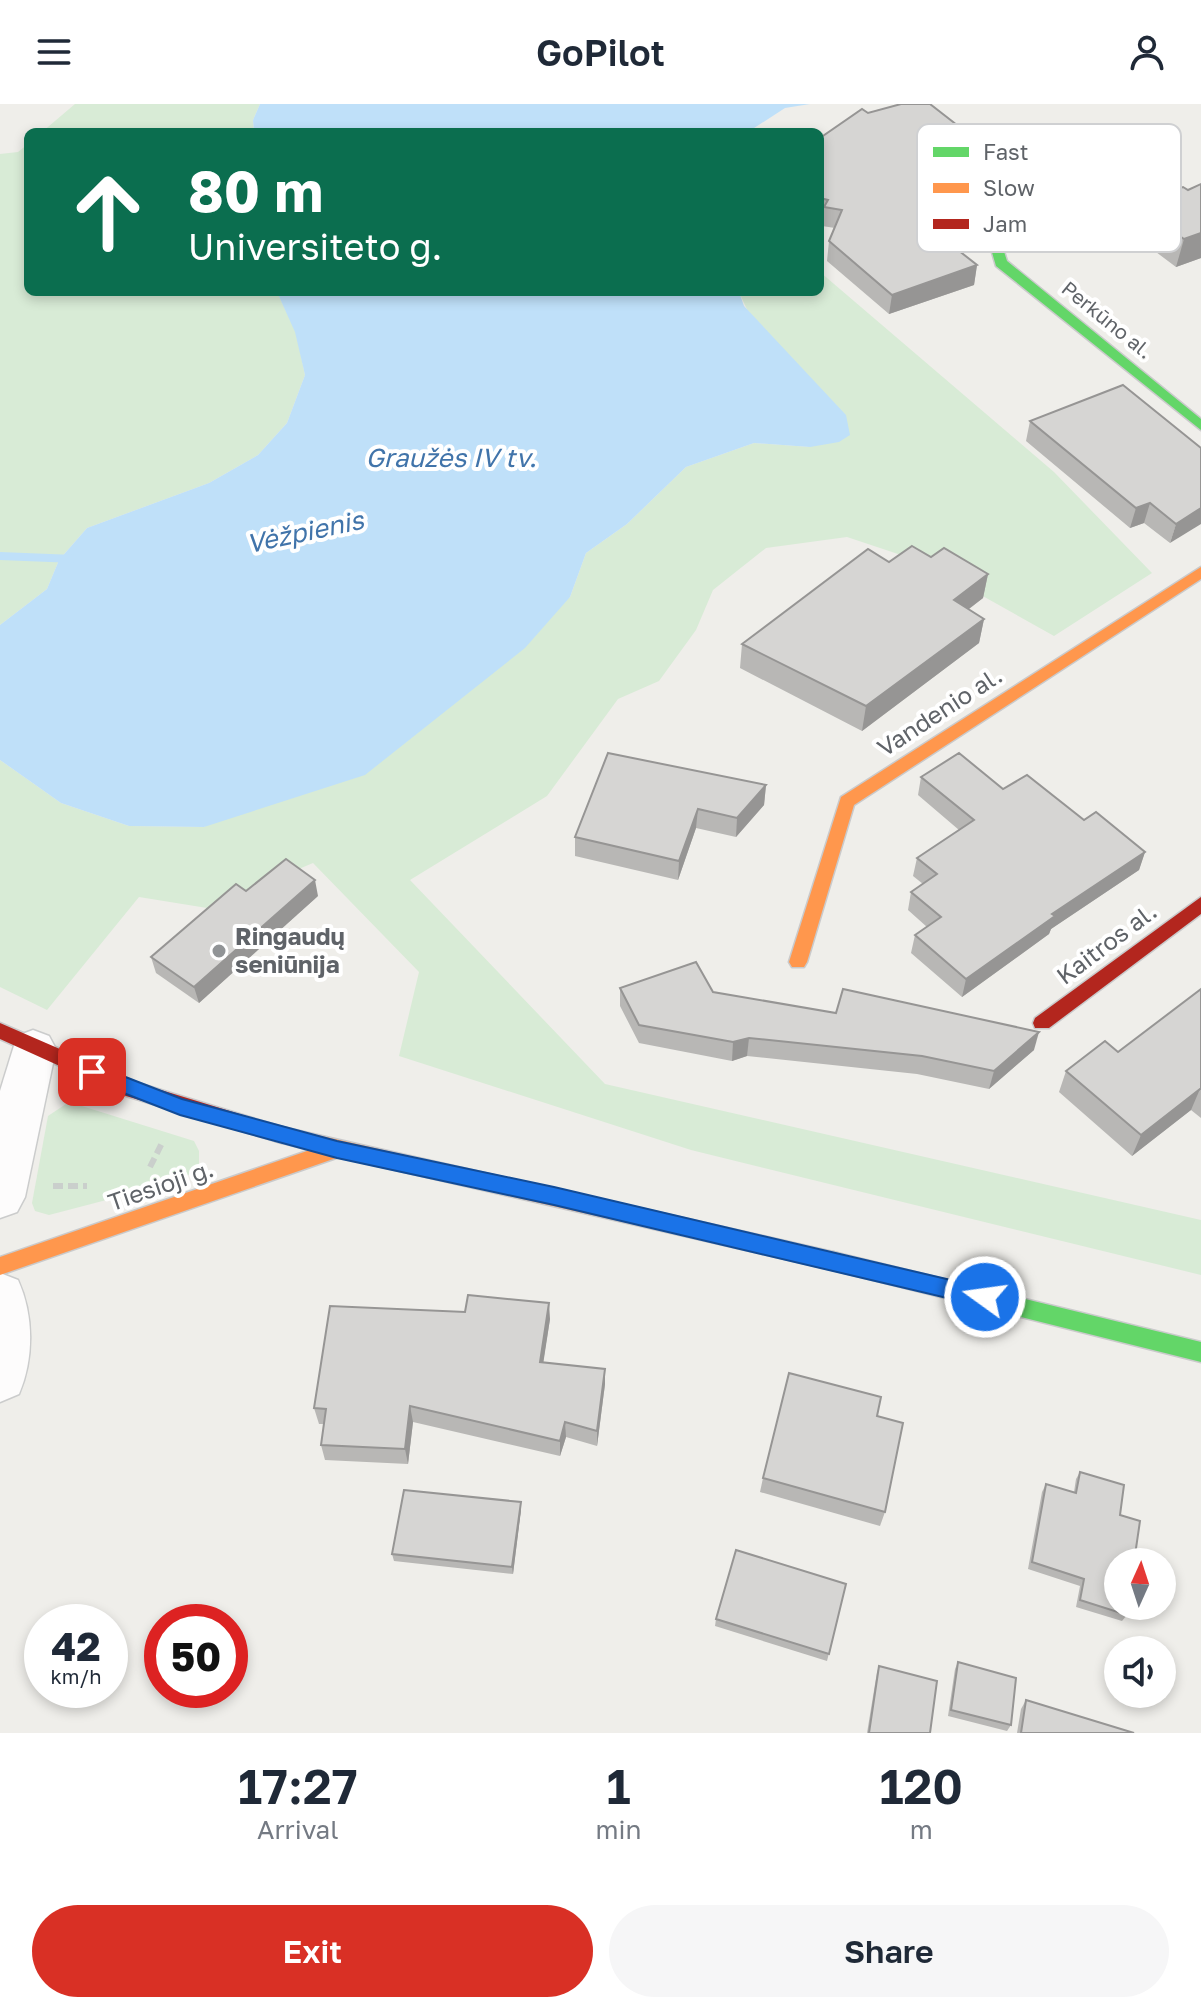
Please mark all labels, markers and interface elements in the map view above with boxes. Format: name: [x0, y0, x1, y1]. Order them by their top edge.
icon: menu: [32, 30, 76, 74]
icon: person: [1125, 30, 1169, 74]
text: GoPilot: [536, 31, 665, 74]
legend: [917, 124, 1181, 252]
text: Fast: [983, 138, 1029, 165]
text: 80 m: [188, 157, 323, 224]
icon: ahead: [56, 160, 160, 264]
text: Slow: [983, 174, 1035, 201]
text: Jam: [983, 210, 1027, 237]
text: Universiteto g.: [188, 225, 442, 268]
street label: Perkūno al.: [1057, 275, 1158, 363]
water label: Graužės IV tv.: [365, 442, 537, 473]
water label: Vėžpienis: [243, 504, 367, 559]
street label: Vandenio al.: [871, 660, 1007, 762]
street label: Kaitros al.: [1050, 896, 1162, 990]
place label: Ringaudų seniūnija: [235, 921, 345, 978]
marker: Ringaudų seniūnija: [210, 942, 228, 960]
pin: [58, 1038, 126, 1106]
icon: arrive: [70, 1050, 114, 1094]
street label: Tiesioji g.: [104, 1153, 217, 1216]
position arrow: [943, 1255, 1027, 1339]
north arrow: [1104, 1548, 1176, 1620]
map controls: [1104, 1548, 1176, 1708]
speed limit sign: 50: [144, 1604, 248, 1708]
text: 42: [51, 1622, 101, 1670]
button: sound: [1104, 1636, 1176, 1708]
text: km/h: [51, 1664, 101, 1688]
text: 17:27: [238, 1757, 358, 1815]
text: 1: [606, 1757, 631, 1815]
text: 120: [879, 1757, 963, 1815]
text: Arrival: [257, 1814, 338, 1845]
text: min: [596, 1814, 641, 1845]
text: m: [910, 1814, 933, 1845]
button: Exit: [32, 1905, 593, 1997]
button: Share: [609, 1905, 1169, 1997]

